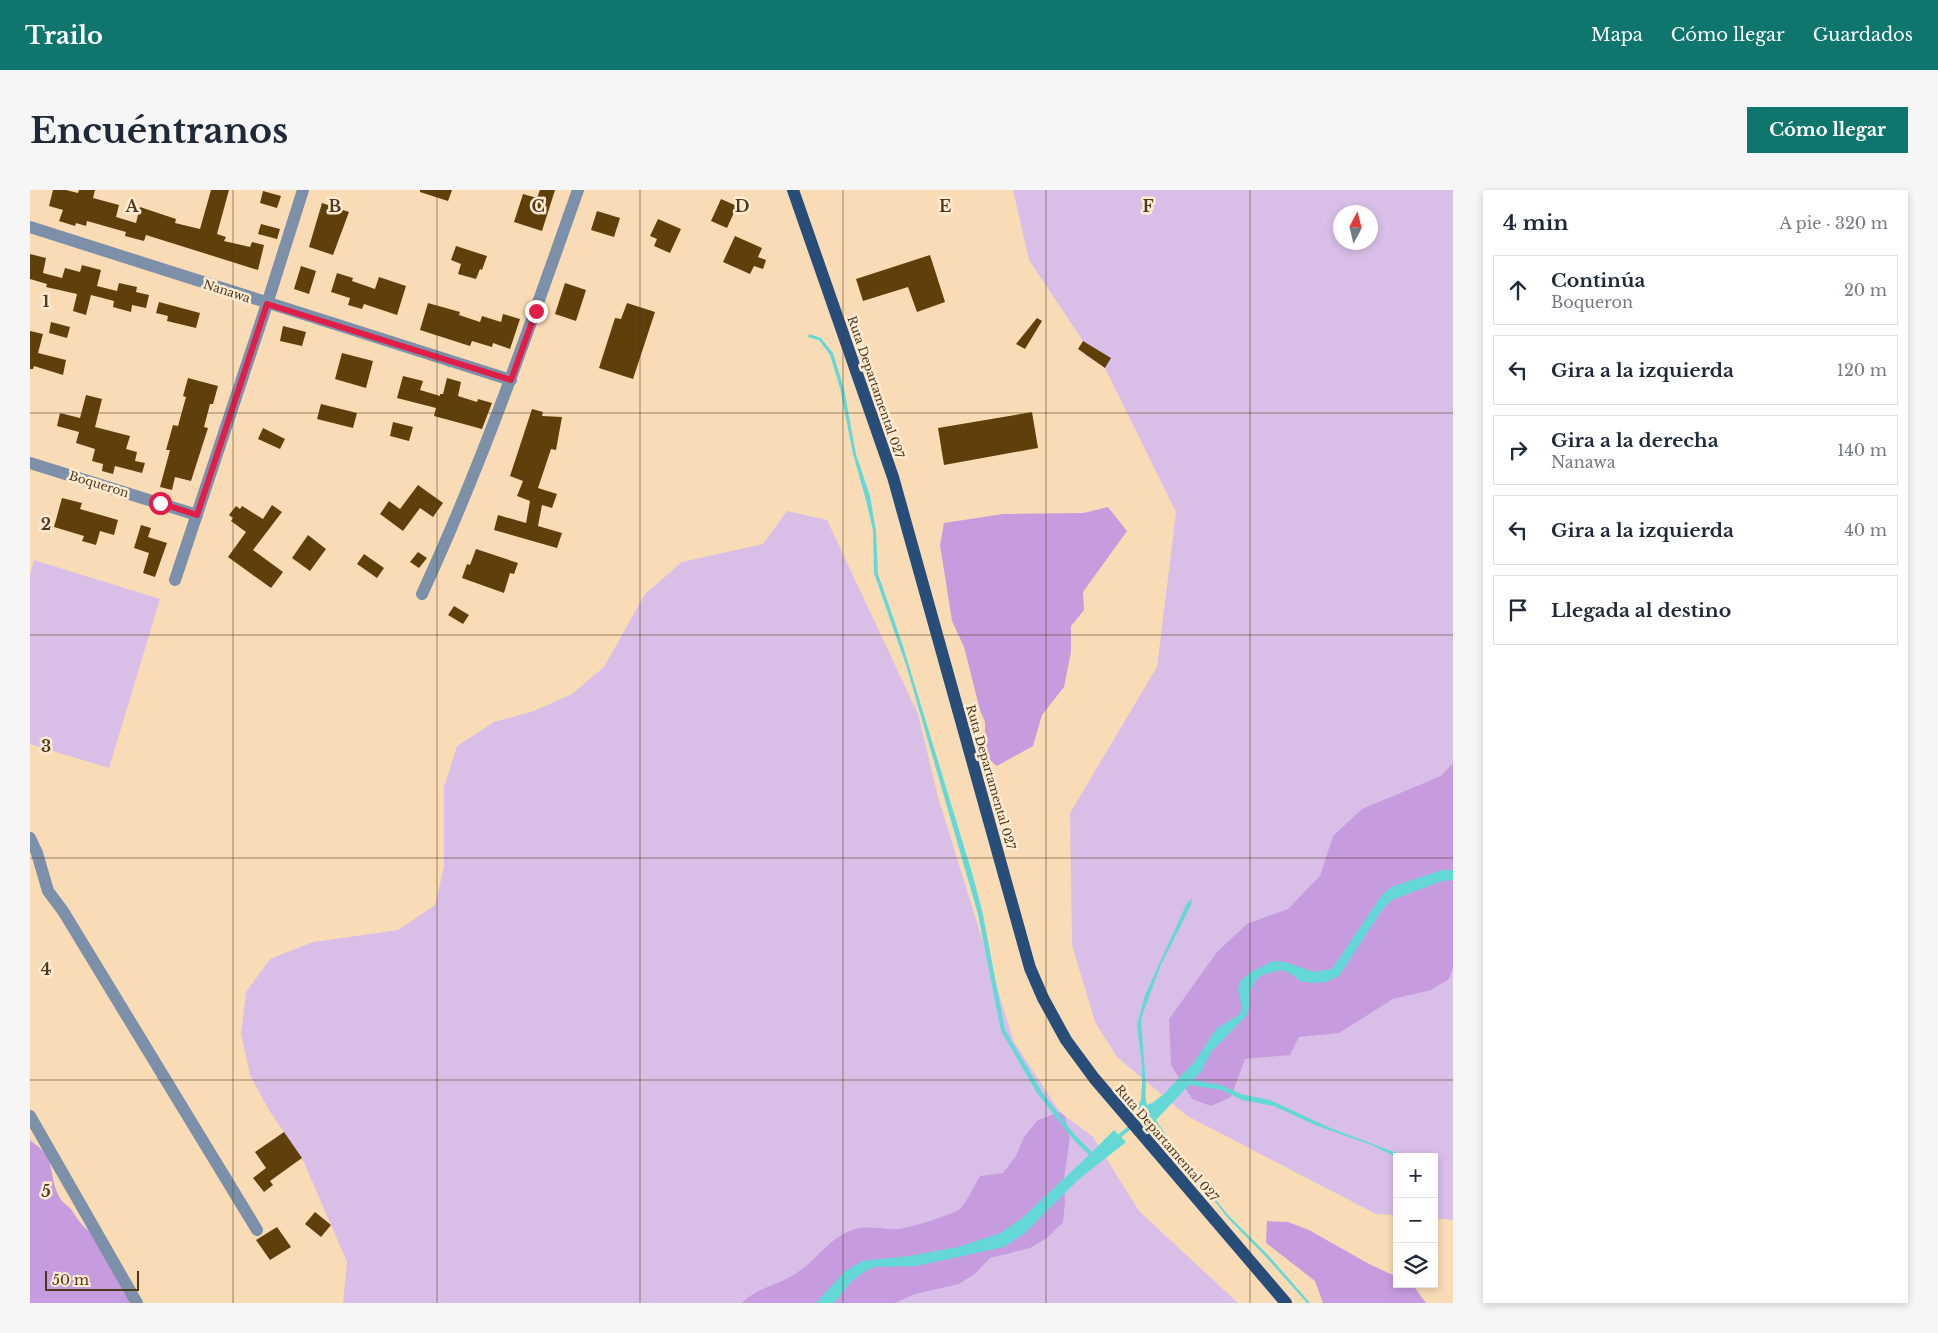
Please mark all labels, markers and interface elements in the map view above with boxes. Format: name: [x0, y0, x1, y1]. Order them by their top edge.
text: Trailo: [25, 21, 103, 50]
text: Mapa: [1591, 24, 1643, 46]
text: Cómo llegar: [1671, 24, 1785, 46]
text: Guardados: [1813, 24, 1913, 46]
button: Cómo llegar: [1747, 107, 1908, 153]
text: Encuéntranos: [30, 109, 288, 152]
text: A: [125, 196, 140, 216]
text: B: [329, 196, 342, 216]
text: C: [531, 196, 545, 216]
text: D: [735, 196, 749, 216]
text: E: [939, 196, 951, 216]
text: F: [1142, 196, 1154, 216]
north arrow: [1333, 205, 1378, 250]
text: 4 min: [1503, 210, 1569, 236]
text: A pie · 320 m: [1780, 213, 1888, 233]
text: Continúa: [1551, 269, 1645, 292]
street label: Nanawa: [202, 276, 253, 306]
icon: ahead: [1504, 276, 1532, 304]
text: 20 m: [1844, 280, 1887, 300]
text: 1: [43, 291, 50, 311]
text: Boqueron: [1551, 292, 1633, 312]
route end: [525, 300, 548, 323]
street label: Ruta Departamental 027: [845, 314, 908, 461]
icon: left: [1504, 356, 1532, 384]
text: Gira a la izquierda: [1551, 359, 1734, 382]
text: 120 m: [1837, 360, 1887, 380]
text: Gira a la derecha: [1551, 429, 1719, 452]
icon: right: [1504, 436, 1532, 464]
text: 140 m: [1837, 440, 1887, 460]
text: Nanawa: [1551, 452, 1616, 472]
street label: Boqueron: [67, 468, 131, 500]
route start: [149, 492, 172, 515]
text: 2: [41, 514, 51, 534]
icon: left: [1504, 516, 1532, 544]
text: Gira a la izquierda: [1551, 519, 1734, 542]
text: 40 m: [1844, 520, 1887, 540]
icon: arrive: [1504, 596, 1532, 624]
text: Llegada al destino: [1551, 599, 1731, 622]
street label: Ruta Departamental 027: [963, 703, 1019, 852]
text: 3: [41, 736, 51, 756]
text: 4: [41, 959, 51, 979]
street label: Ruta Departamental 027: [1112, 1082, 1222, 1205]
map controls: [1393, 1153, 1438, 1288]
button: +: [1393, 1153, 1438, 1198]
text: 5: [41, 1181, 51, 1201]
button: −: [1393, 1198, 1438, 1243]
button: layers: [1393, 1243, 1438, 1288]
scale bar: [45, 1268, 139, 1291]
text: 50 m: [52, 1271, 89, 1289]

